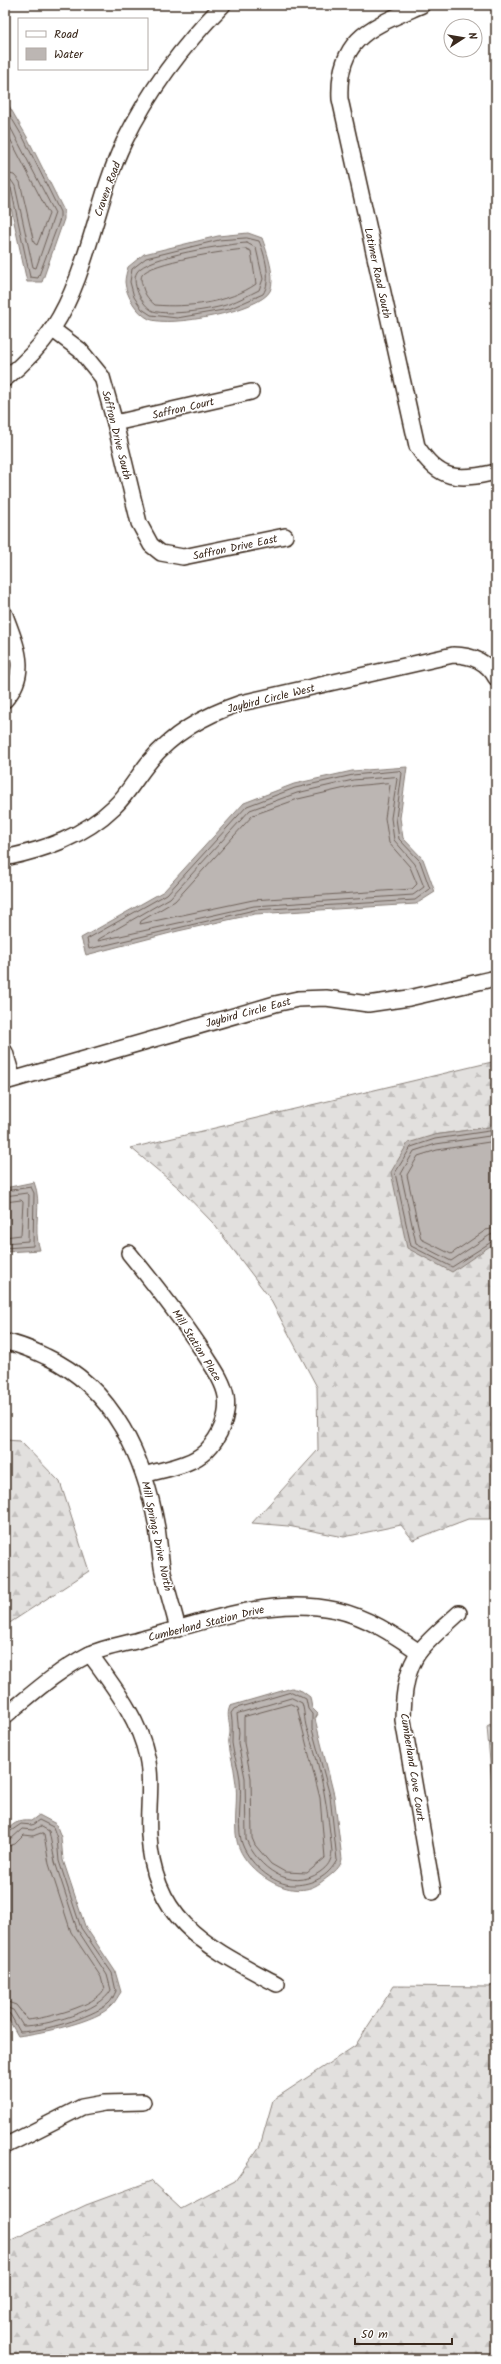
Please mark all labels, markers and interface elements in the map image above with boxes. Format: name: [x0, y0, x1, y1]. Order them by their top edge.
legend: [18, 18, 148, 70]
north arrow: [443, 18, 483, 58]
text: Road: [54, 25, 79, 44]
text: N: [462, 31, 481, 41]
text: Water: [54, 45, 84, 64]
street label: Craven Road: [90, 159, 126, 219]
street label: Latimer Road South: [359, 226, 395, 320]
street label: Saffron Drive South: [96, 389, 136, 482]
street label: Saffron Court: [151, 393, 217, 425]
street label: Saffron Drive East: [191, 530, 280, 566]
street label: Jaybird Circle West: [226, 679, 318, 719]
street label: Jaybird Circle East: [204, 993, 294, 1033]
street label: Mill Station Place: [167, 1306, 226, 1385]
street label: Mill Springs Drive North: [136, 1479, 177, 1593]
street label: Cumberland Station Drive: [146, 1601, 266, 1647]
street label: Cumberland Cove Court: [395, 1712, 430, 1823]
scale bar: [355, 2320, 452, 2346]
text: 50 m: [361, 2325, 388, 2344]

